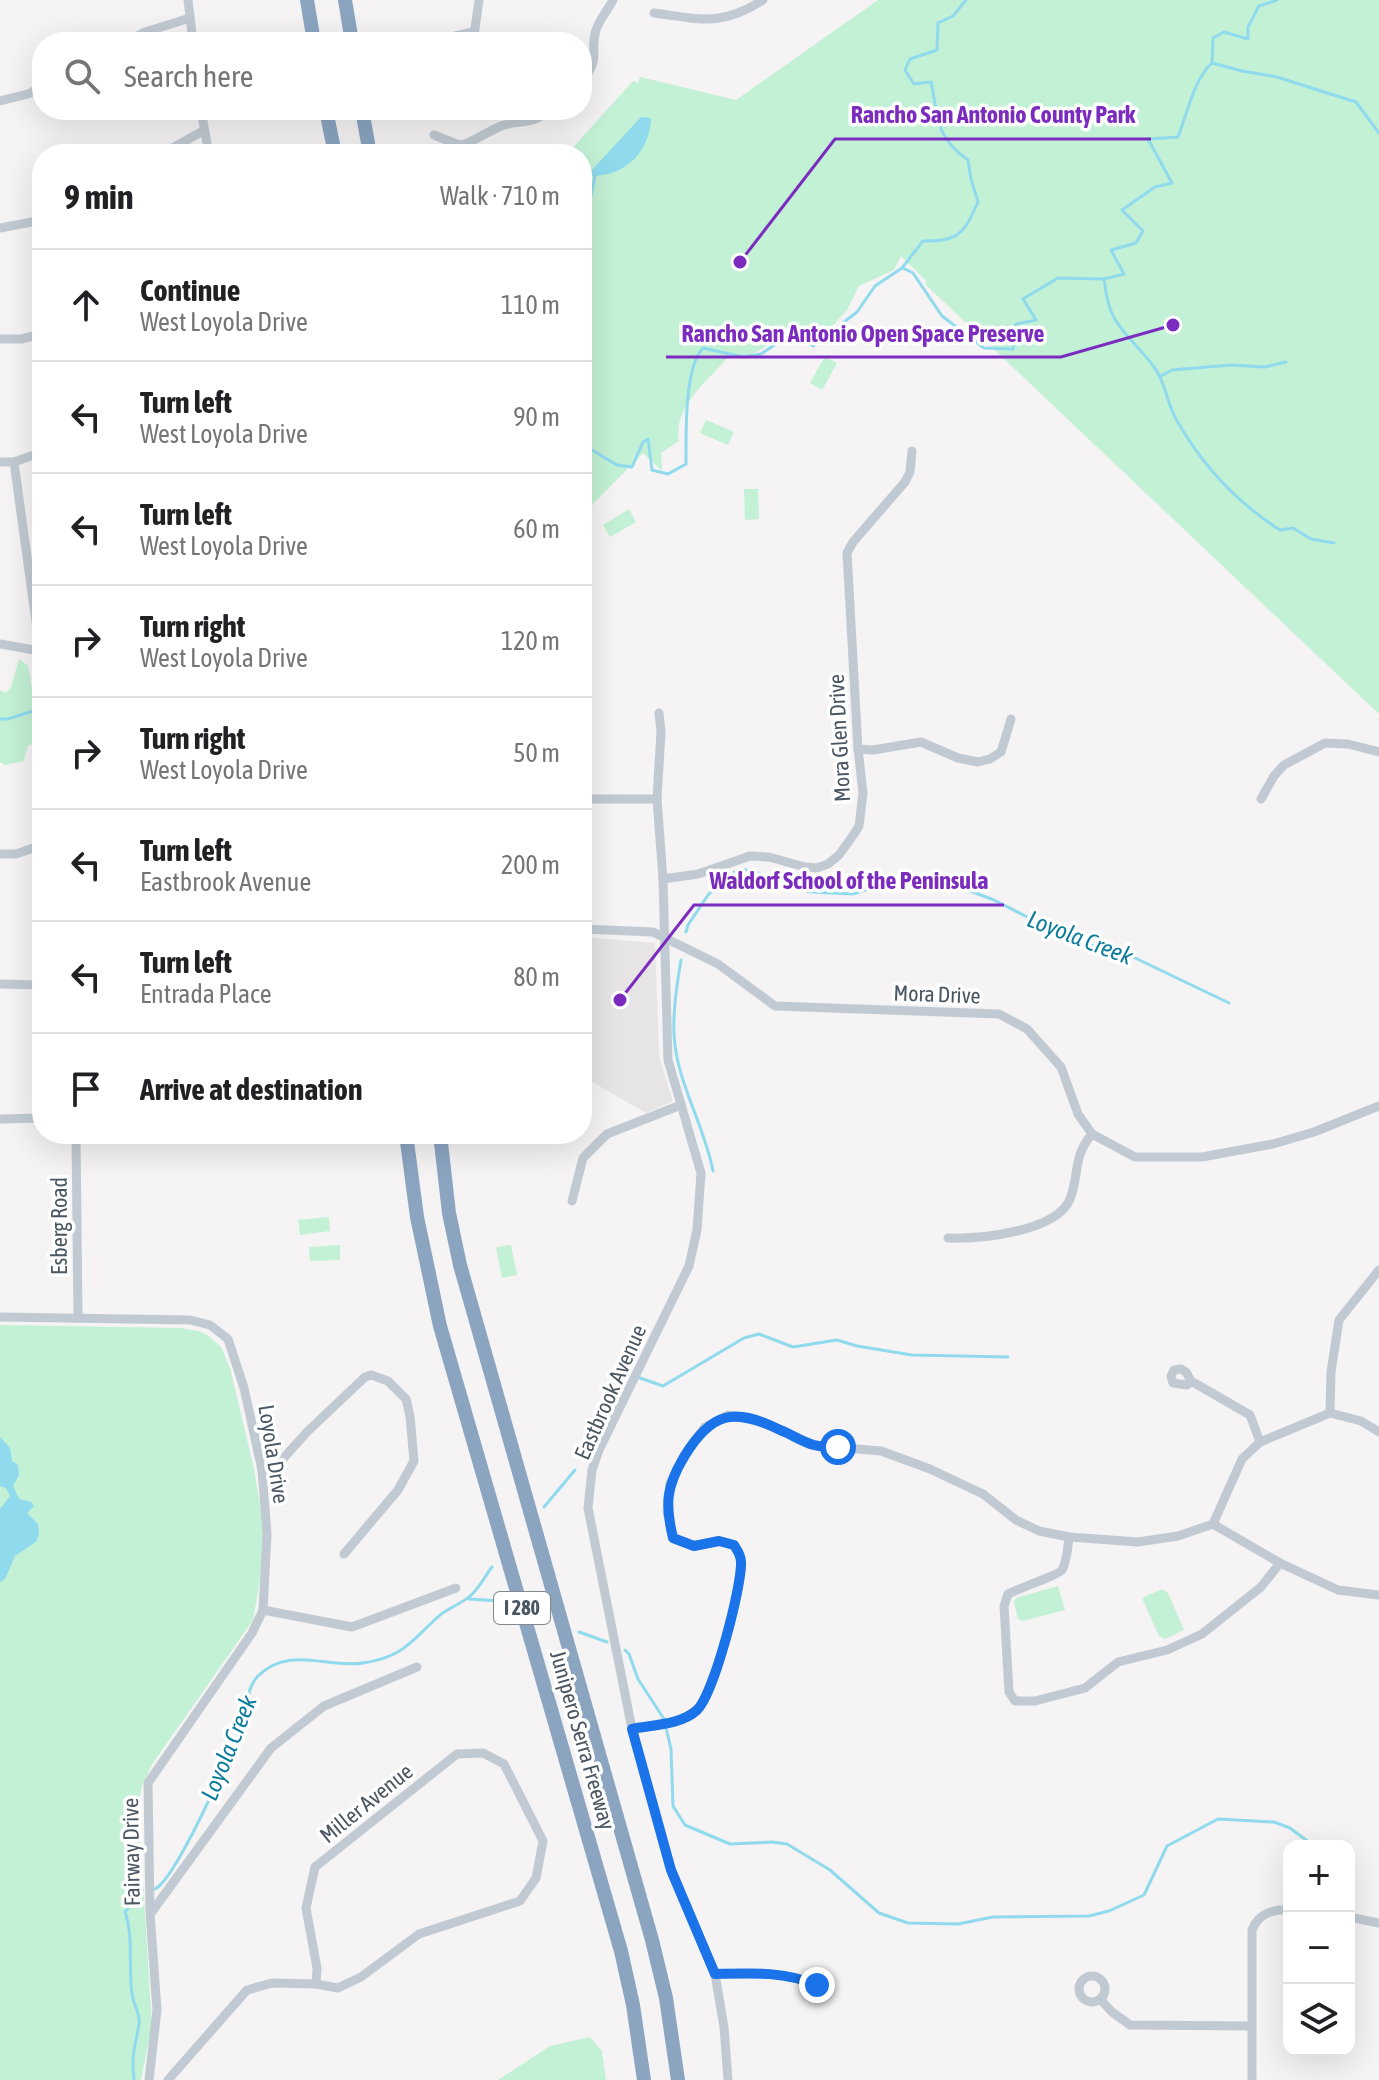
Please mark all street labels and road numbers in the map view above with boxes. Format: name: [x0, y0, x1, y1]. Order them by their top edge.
street label: Mora Glen Drive: [823, 673, 855, 803]
street label: Mora Drive: [893, 979, 981, 1009]
street label: Esberg Road: [46, 1177, 72, 1275]
street label: Eastbrook Avenue: [569, 1321, 651, 1463]
street label: Loyola Drive: [253, 1403, 295, 1505]
road number: I 280: [494, 1592, 550, 1624]
street label: Junipero Serra Freeway: [545, 1647, 621, 1833]
street label: Miller Avenue: [314, 1758, 418, 1848]
street label: Fairway Drive: [117, 1798, 145, 1906]

